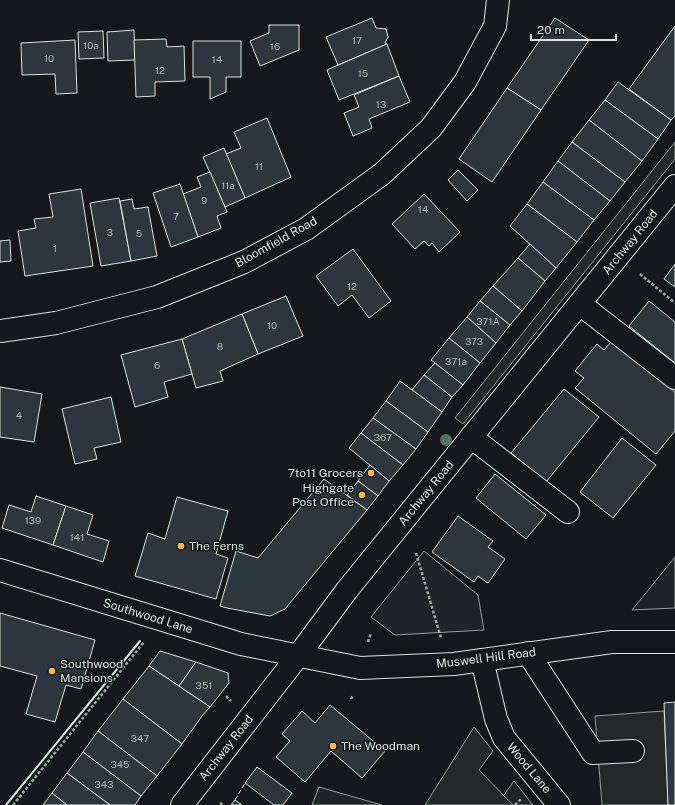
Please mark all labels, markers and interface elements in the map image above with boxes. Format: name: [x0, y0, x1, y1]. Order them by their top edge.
scale bar: [531, 16, 616, 42]
text: 20 m: [537, 23, 565, 37]
house number: 17: [352, 34, 362, 46]
house number: 10a: [83, 39, 99, 51]
house number: 16: [270, 40, 280, 52]
house number: 10: [44, 52, 54, 64]
house number: 14: [212, 53, 222, 65]
house number: 12: [155, 64, 165, 76]
house number: 15: [358, 67, 368, 79]
house number: 13: [376, 98, 386, 110]
house number: 11: [255, 160, 263, 172]
house number: 11a: [221, 179, 235, 191]
house number: 9: [201, 194, 207, 206]
house number: 14: [418, 203, 428, 215]
street label: Archway Road: [599, 207, 661, 277]
house number: 7: [173, 210, 179, 222]
street label: Bloomfield Road: [233, 214, 319, 270]
house number: 3: [107, 226, 113, 238]
house number: 5: [136, 227, 142, 239]
house number: 1: [53, 242, 57, 254]
house number: 12: [347, 280, 357, 292]
house number: 371A: [476, 315, 500, 327]
house number: 10: [267, 319, 277, 331]
house number: 373: [465, 335, 483, 347]
house number: 8: [217, 340, 223, 352]
house number: 371a: [445, 355, 467, 367]
house number: 6: [154, 359, 160, 371]
house number: 4: [16, 409, 22, 421]
house number: 367: [374, 431, 392, 443]
street label: Archway Road: [395, 458, 457, 528]
place label: 7to11 Grocers: [288, 466, 363, 480]
marker: 7to11 Grocers: [366, 468, 376, 478]
place label: Highgate Post Office: [292, 481, 354, 509]
marker: Highgate Post Office: [357, 490, 367, 500]
house number: 139: [25, 514, 41, 526]
house number: 141: [70, 531, 84, 543]
place label: The Ferns: [189, 539, 244, 553]
marker: The Ferns: [176, 541, 186, 551]
street label: Southwood Lane: [101, 596, 195, 636]
street label: Muswell Hill Road: [435, 645, 537, 671]
place label: Southwood Mansions: [60, 657, 123, 685]
marker: Southwood Mansions: [47, 666, 57, 676]
house number: 351: [196, 679, 212, 691]
street label: Archway Road: [196, 712, 256, 784]
house number: 347: [131, 732, 149, 744]
place label: The Woodman: [341, 739, 420, 753]
street label: Wood Lane: [504, 740, 554, 796]
marker: The Woodman: [328, 741, 338, 751]
house number: 345: [111, 758, 129, 770]
house number: 343: [95, 778, 113, 790]

